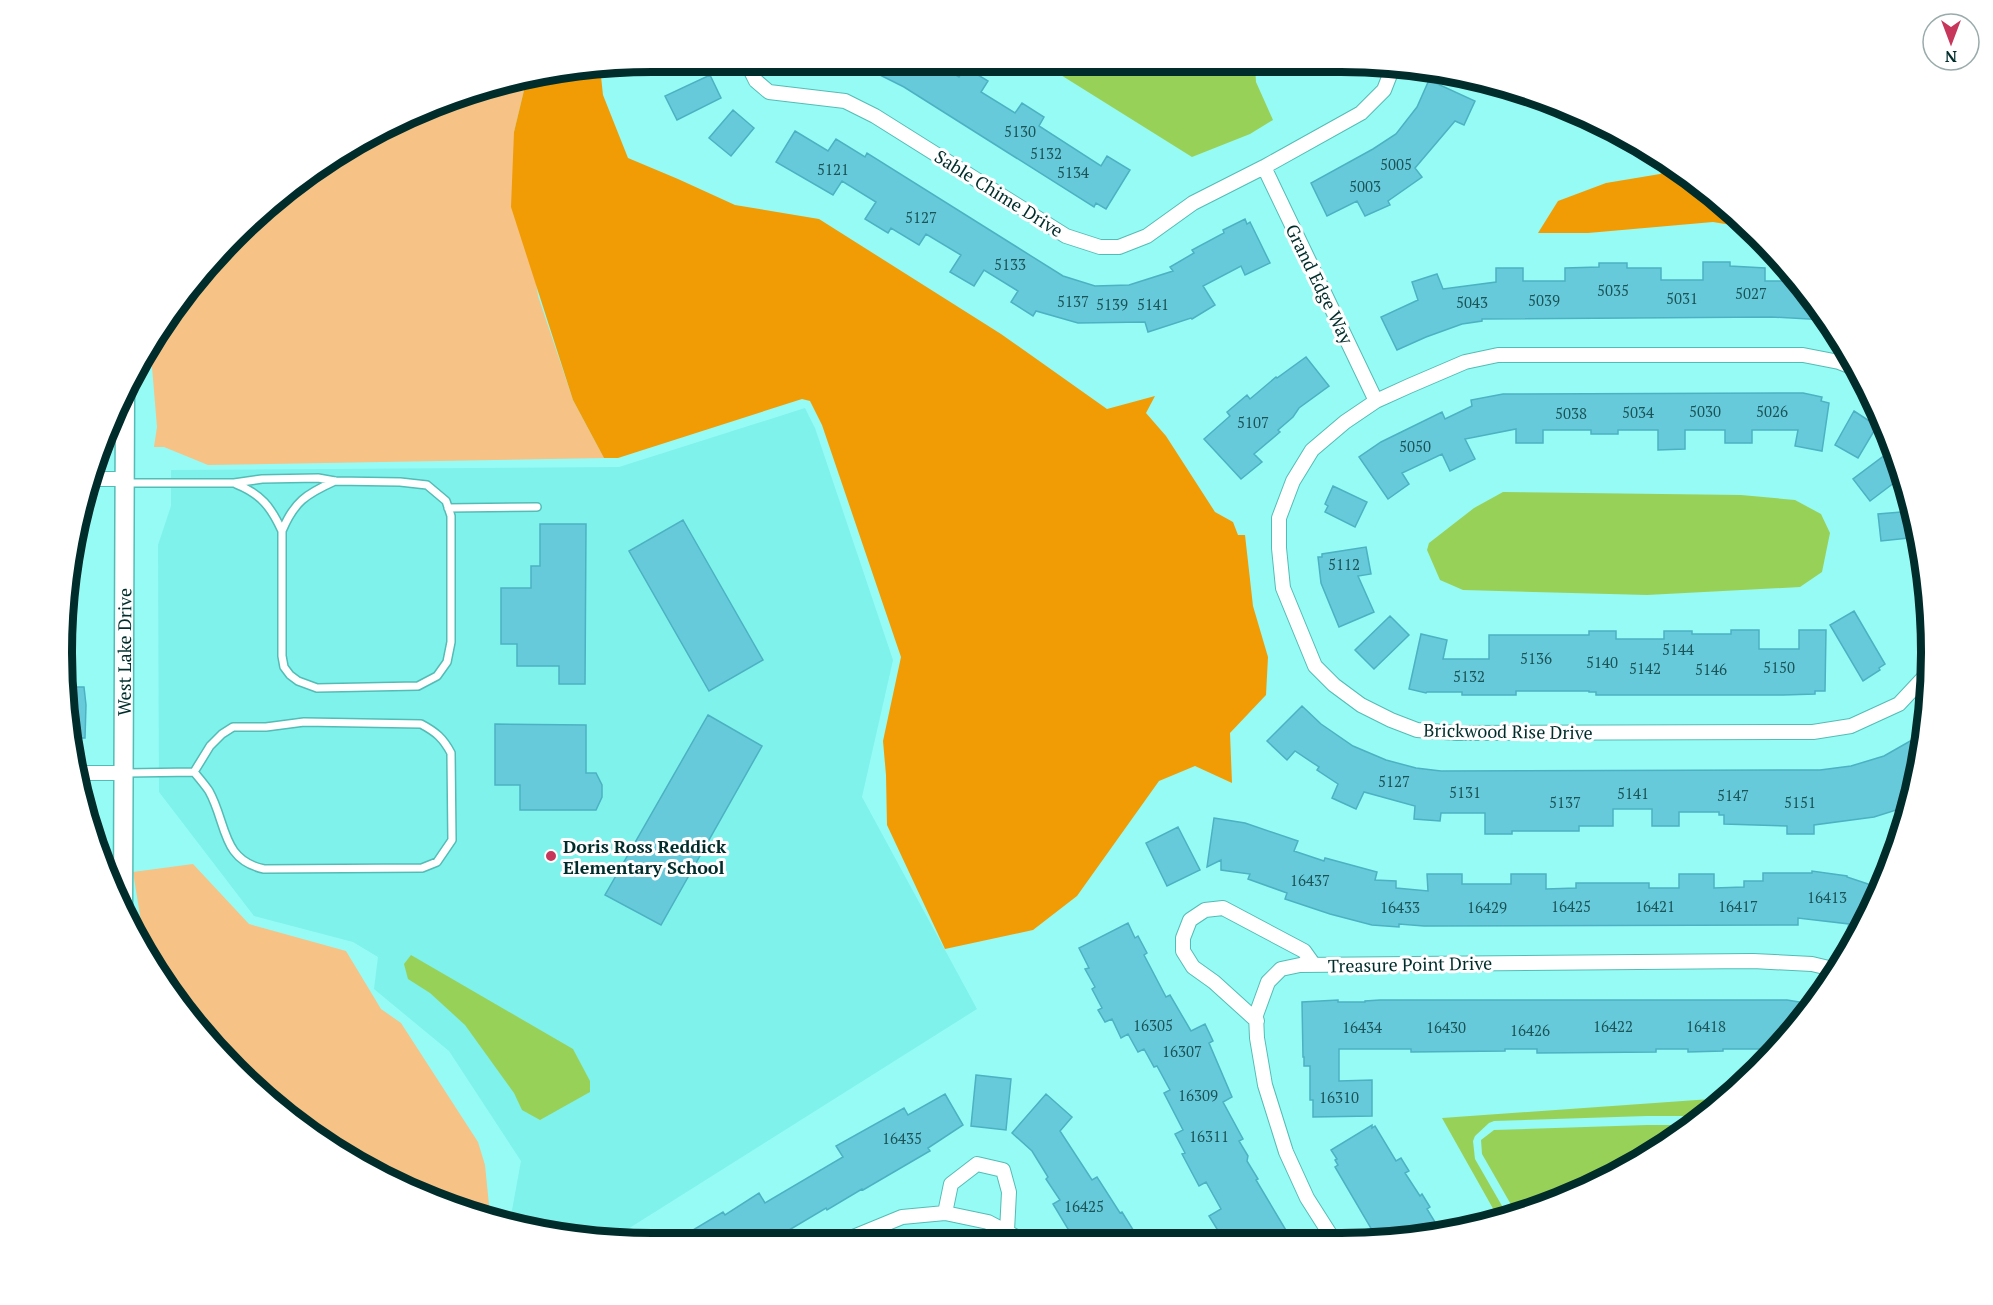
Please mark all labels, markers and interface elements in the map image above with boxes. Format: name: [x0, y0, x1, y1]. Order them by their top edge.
north arrow: [1921, 12, 1981, 72]
text: N: [1945, 46, 1957, 68]
house number: 5130: [1004, 121, 1036, 141]
house number: 5132: [1030, 143, 1062, 163]
street label: Sable Chime Drive: [930, 144, 1068, 242]
house number: 5005: [1380, 154, 1412, 174]
house number: 5121: [817, 159, 849, 179]
house number: 5134: [1057, 162, 1089, 182]
house number: 5003: [1349, 176, 1381, 196]
house number: 5127: [905, 207, 937, 227]
street label: Grand Edge Way: [1281, 220, 1360, 349]
house number: 5133: [994, 254, 1026, 274]
house number: 5035: [1597, 280, 1629, 300]
house number: 5027: [1735, 283, 1767, 303]
house number: 5031: [1666, 288, 1698, 308]
house number: 5039: [1528, 290, 1560, 310]
house number: 5137: [1057, 291, 1089, 311]
house number: 5043: [1456, 292, 1488, 312]
house number: 5139: [1096, 294, 1128, 314]
house number: 5141: [1137, 294, 1169, 314]
house number: 5030: [1689, 401, 1721, 421]
house number: 5026: [1756, 401, 1788, 421]
house number: 5034: [1622, 402, 1654, 422]
house number: 5038: [1555, 403, 1587, 423]
house number: 5107: [1237, 412, 1269, 432]
house number: 5050: [1399, 436, 1431, 456]
house number: 5112: [1328, 554, 1360, 574]
street label: West Lake Drive: [112, 588, 136, 716]
house number: 5144: [1662, 639, 1694, 659]
house number: 5136: [1520, 648, 1552, 668]
house number: 5140: [1586, 652, 1618, 672]
house number: 5150: [1763, 657, 1795, 677]
house number: 5142: [1629, 658, 1661, 678]
house number: 5146: [1695, 659, 1727, 679]
house number: 5132: [1453, 666, 1485, 686]
street label: Brickwood Rise Drive: [1423, 718, 1593, 744]
house number: 5127: [1378, 771, 1410, 791]
house number: 5131: [1449, 782, 1481, 802]
house number: 5141: [1617, 783, 1649, 803]
house number: 5147: [1717, 785, 1749, 805]
house number: 5137: [1549, 792, 1581, 812]
house number: 5151: [1784, 792, 1816, 812]
place label: Doris Ross Reddick Elementary School: [563, 834, 727, 879]
marker: Doris Ross Reddick Elementary School: [544, 849, 558, 863]
house number: 16437: [1290, 870, 1330, 890]
house number: 16413: [1807, 887, 1847, 907]
house number: 16425: [1551, 896, 1591, 916]
house number: 16421: [1635, 896, 1675, 916]
house number: 16417: [1718, 896, 1758, 916]
house number: 16433: [1380, 897, 1420, 917]
house number: 16429: [1467, 897, 1507, 917]
street label: Treasure Point Drive: [1328, 951, 1492, 977]
house number: 16305: [1133, 1015, 1173, 1035]
house number: 16422: [1593, 1016, 1633, 1036]
house number: 16418: [1686, 1016, 1726, 1036]
house number: 16434: [1342, 1017, 1382, 1037]
house number: 16430: [1426, 1017, 1466, 1037]
house number: 16426: [1510, 1020, 1550, 1040]
house number: 16307: [1162, 1041, 1202, 1061]
house number: 16309: [1178, 1085, 1218, 1105]
house number: 16310: [1319, 1087, 1359, 1107]
house number: 16311: [1189, 1126, 1229, 1146]
house number: 16435: [882, 1128, 922, 1148]
house number: 16425: [1064, 1196, 1104, 1216]

